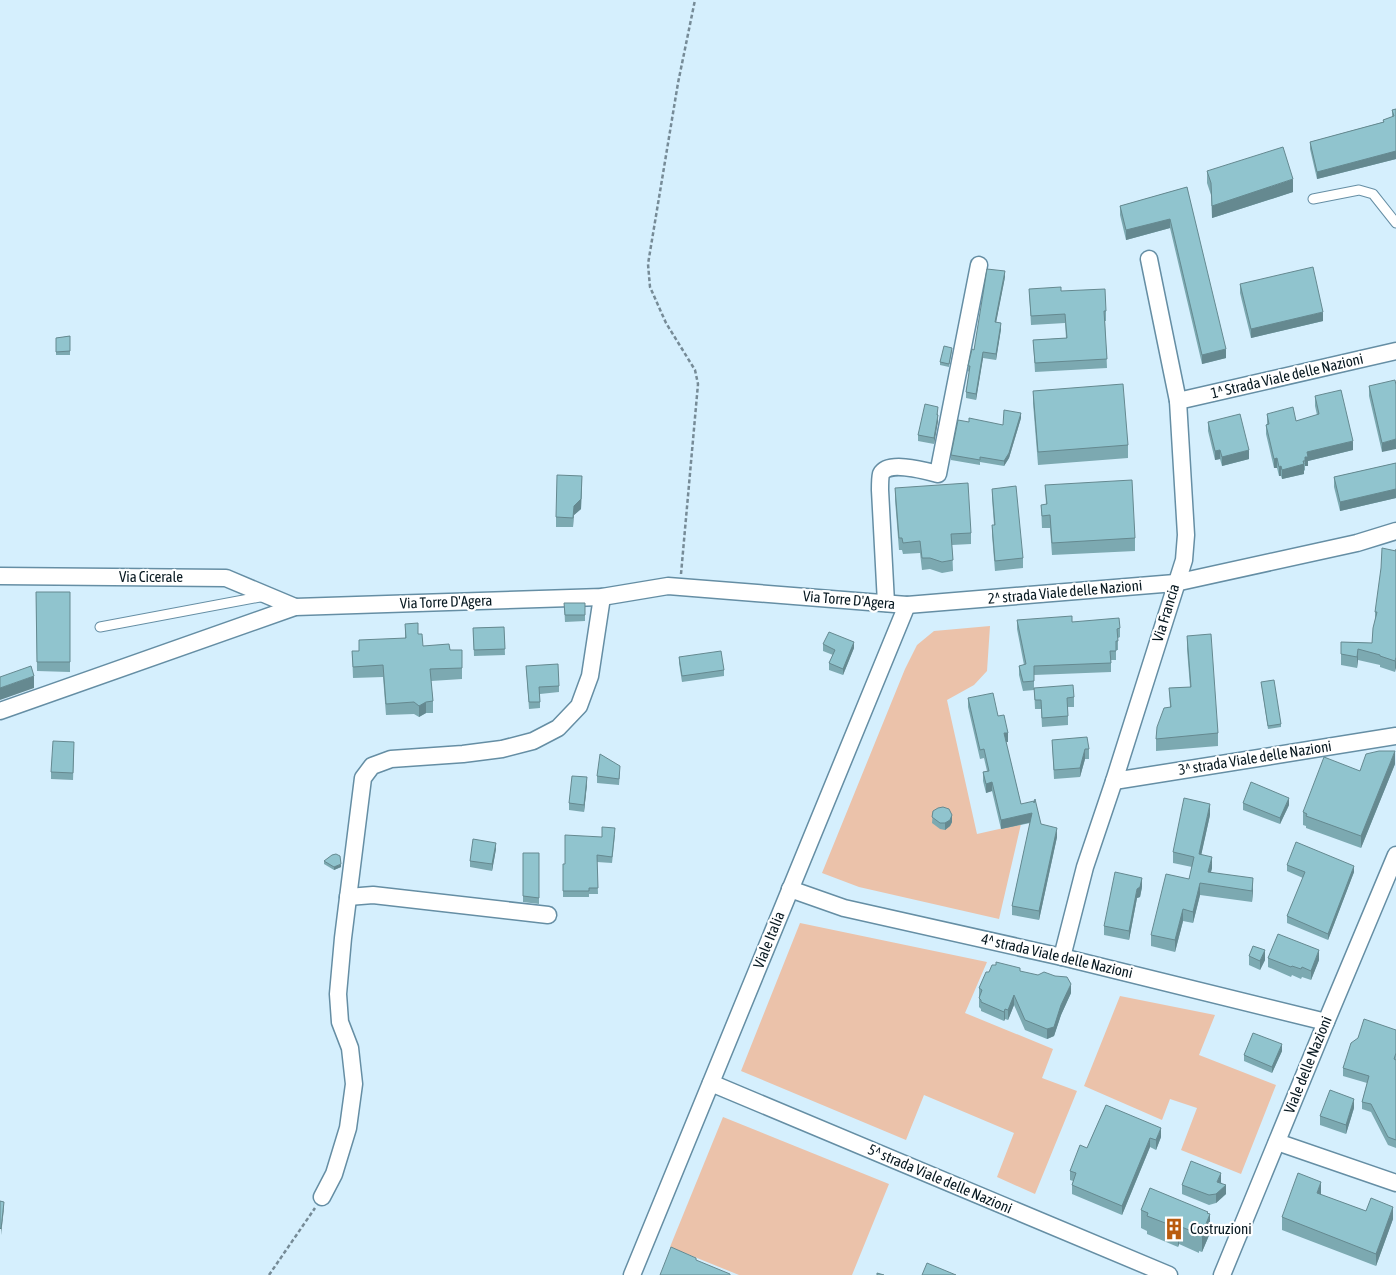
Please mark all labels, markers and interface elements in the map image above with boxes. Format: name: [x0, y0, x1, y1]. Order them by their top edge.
street label: 1^ Strada Viale delle Nazioni: [1209, 350, 1365, 401]
street label: Via Cicerale: [119, 568, 183, 585]
street label: 2^ strada Viale delle Nazioni: [987, 576, 1143, 607]
street label: Via Francia: [1149, 582, 1182, 644]
street label: Via Torre D'Agera: [802, 587, 896, 612]
street label: Via Torre D'Agera: [399, 591, 493, 612]
street label: 3^ strada Viale delle Nazioni: [1177, 737, 1333, 778]
street label: Viale Italia: [749, 909, 788, 971]
street label: 4^ strada Viale delle Nazioni: [980, 930, 1134, 981]
street label: Viale delle Nazioni: [1280, 1014, 1335, 1116]
street label: 5^ strada Viale delle Nazioni: [866, 1140, 1015, 1217]
building icon: Costruzioni: [1161, 1216, 1187, 1242]
place label: Costruzioni: [1190, 1220, 1252, 1237]

